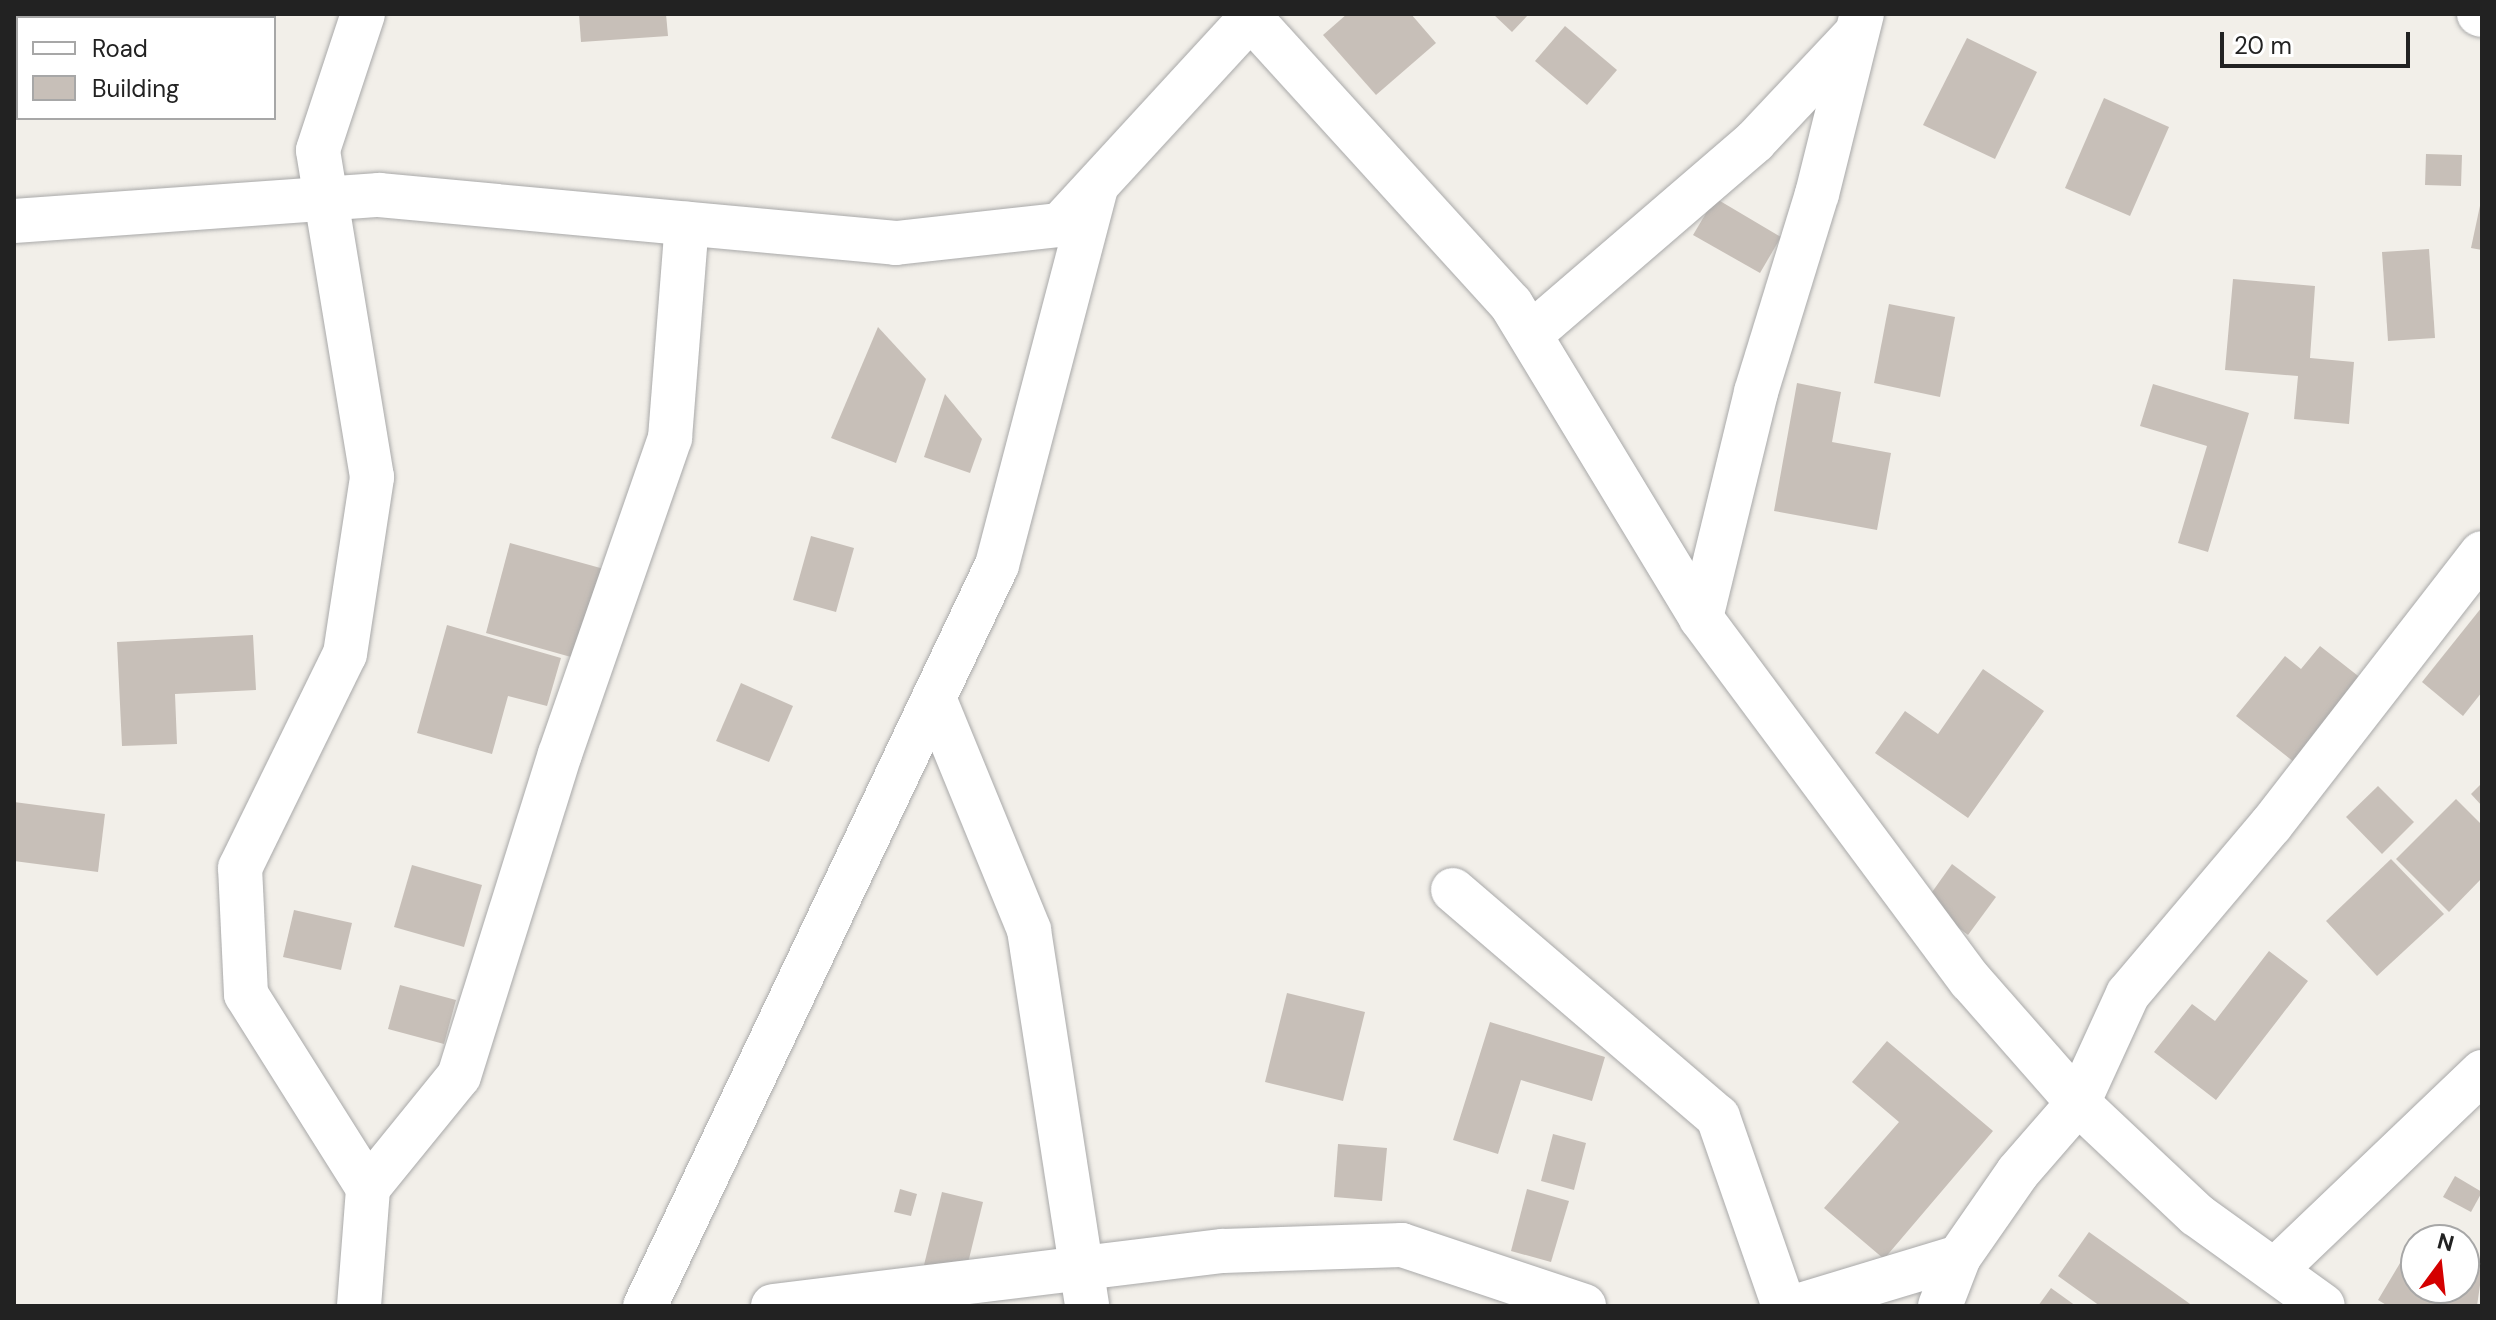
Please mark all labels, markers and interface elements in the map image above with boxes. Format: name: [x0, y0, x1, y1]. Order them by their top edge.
legend: [16, 16, 276, 120]
scale bar: [2224, 16, 2414, 66]
text: 20 m: [2234, 30, 2292, 61]
text: Road: [92, 33, 148, 64]
text: Building: [92, 73, 179, 104]
north arrow: [2400, 1224, 2480, 1304]
text: N: [2434, 1226, 2457, 1258]

